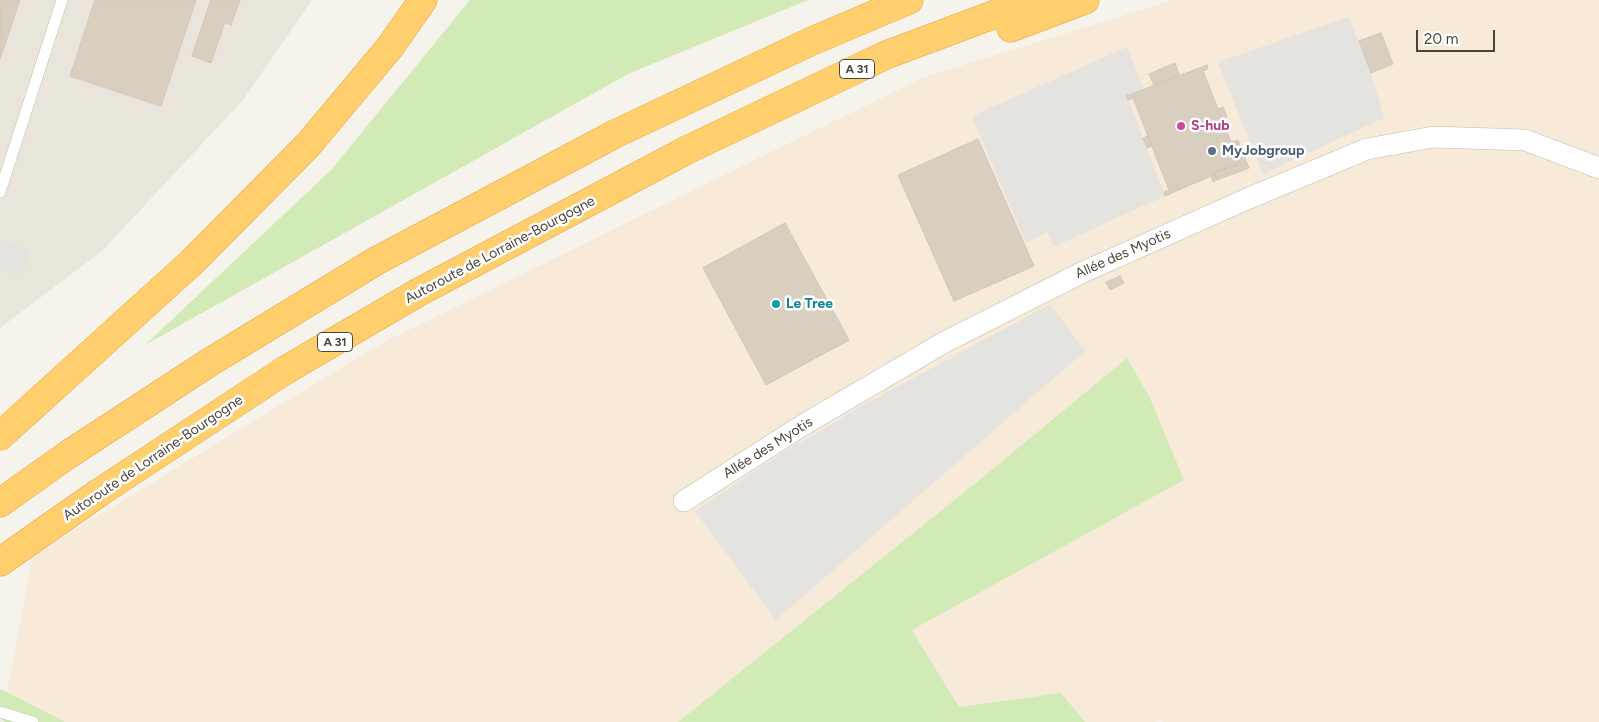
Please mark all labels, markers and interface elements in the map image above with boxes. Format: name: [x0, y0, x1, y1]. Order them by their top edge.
scale bar: [1419, 20, 1498, 52]
text: 20 m: [1424, 30, 1458, 48]
road number: A 31: [840, 60, 874, 78]
place label: S-hub: [1191, 118, 1229, 134]
marker: S-hub: [1175, 120, 1187, 132]
place label: MyJobgroup: [1222, 143, 1304, 159]
marker: MyJobgroup: [1206, 145, 1218, 157]
street label: Autoroute de Lorraine-Bourgogne: [402, 193, 598, 307]
street label: Allée des Myotis: [1073, 225, 1173, 283]
place label: Le Tree: [786, 296, 833, 312]
marker: Le Tree: [770, 298, 782, 310]
road number: A 31: [318, 332, 352, 352]
street label: Autoroute de Lorraine-Bourgogne: [60, 392, 246, 524]
street label: Allée des Myotis: [720, 414, 816, 482]

